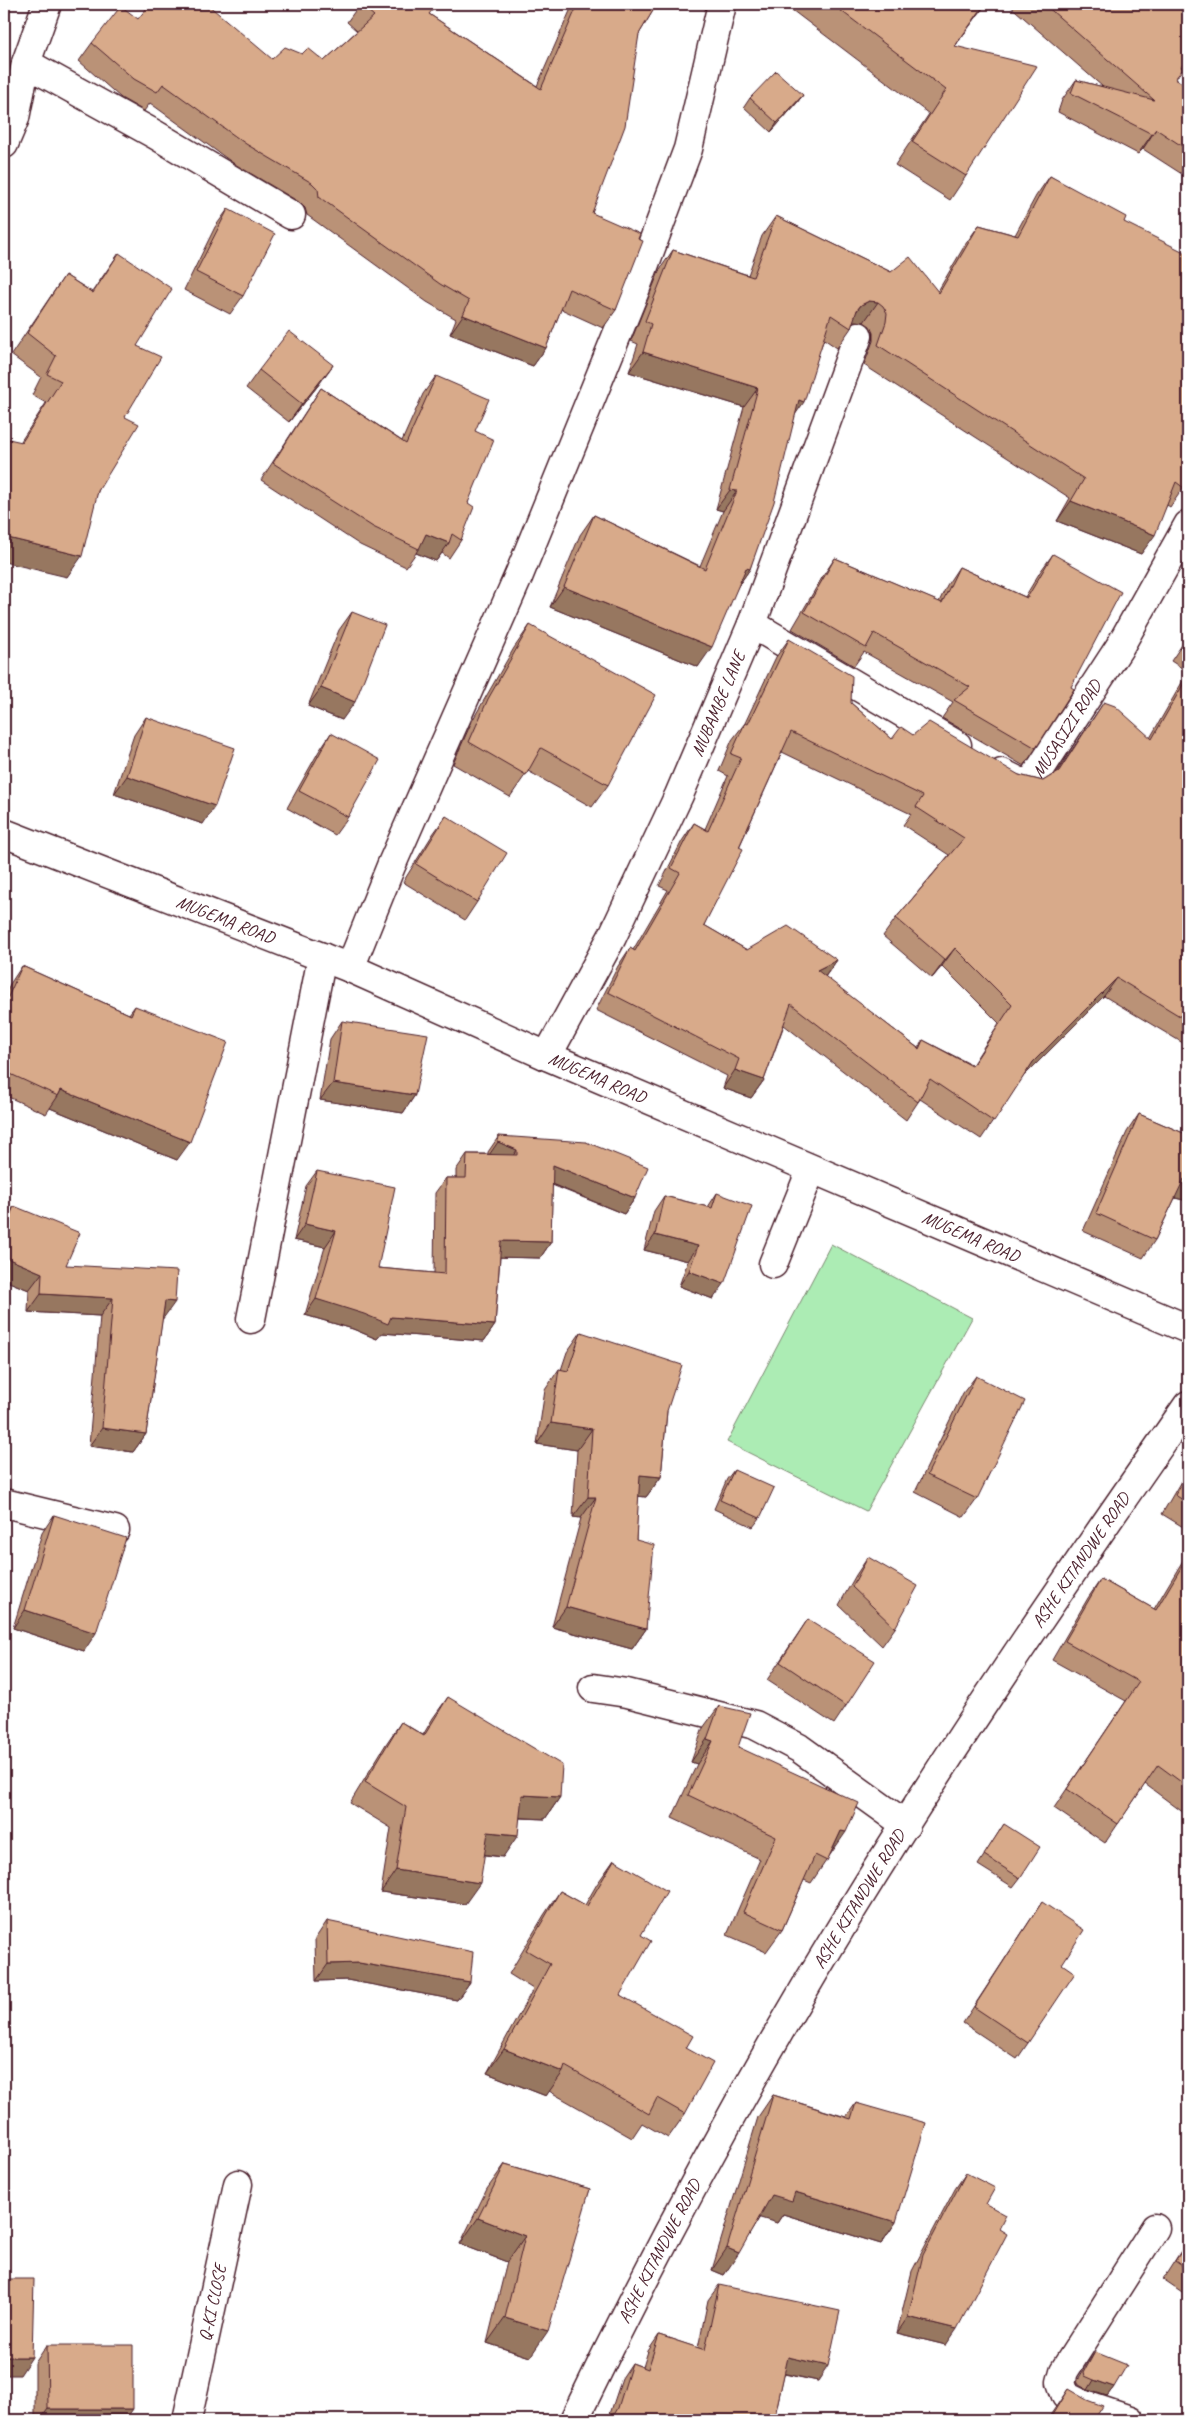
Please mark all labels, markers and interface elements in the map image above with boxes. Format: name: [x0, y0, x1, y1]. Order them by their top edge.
street label: MUBAMBE LANE: [686, 646, 751, 759]
street label: MUSASIZI ROAD: [1027, 675, 1107, 781]
street label: MUGEMA ROAD: [174, 890, 279, 949]
street label: MUGEMA ROAD: [546, 1047, 651, 1109]
street label: MUGEMA ROAD: [919, 1206, 1024, 1268]
street label: ASHE KITANDWE ROAD: [1027, 1487, 1135, 1632]
street label: ASHE KITANDWE ROAD: [808, 1824, 911, 1972]
street label: ASHE KITANDWE ROAD: [613, 2174, 706, 2327]
street label: Q-KI CLOSE: [193, 2260, 232, 2343]

